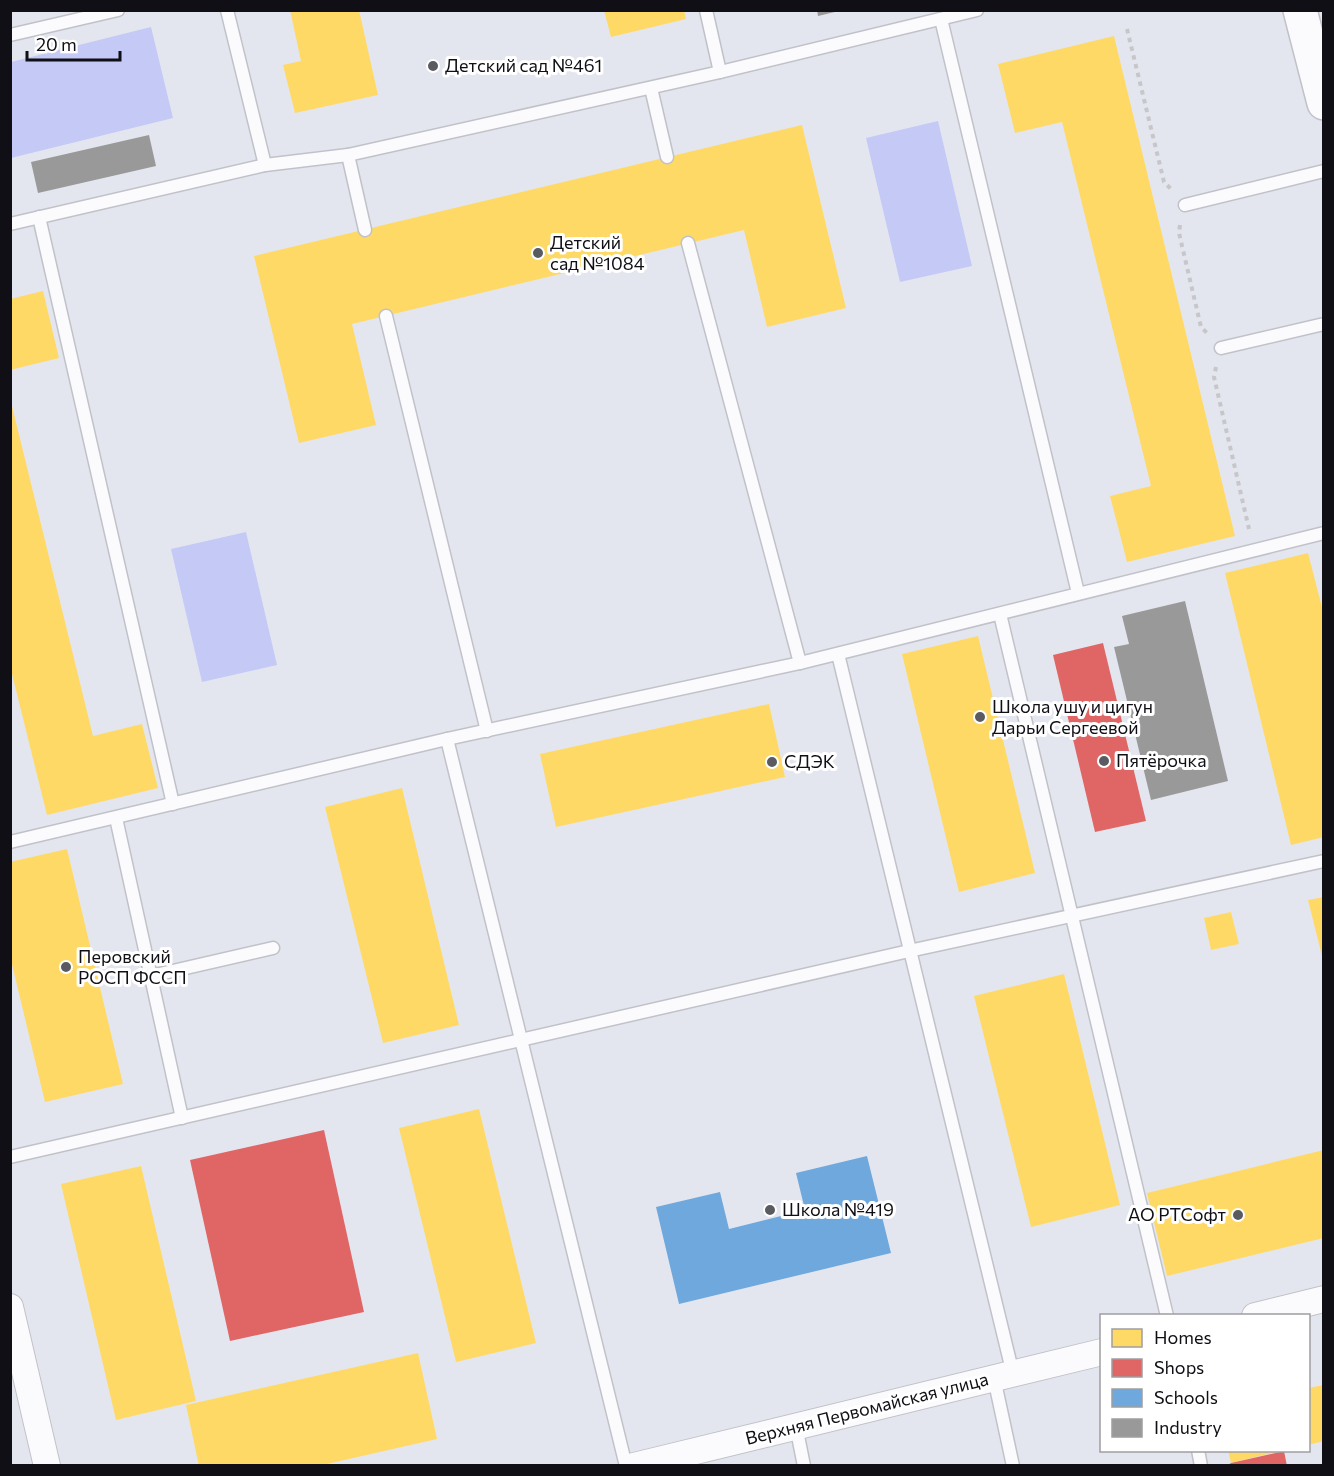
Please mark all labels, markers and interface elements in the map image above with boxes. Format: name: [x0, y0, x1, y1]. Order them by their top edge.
scale bar: [27, 24, 120, 62]
text: 20 m: [36, 33, 77, 55]
place label: Детский сад №461: [445, 54, 602, 76]
marker: Детский сад №461: [426, 59, 440, 73]
place label: Детский сад №1084: [550, 231, 645, 274]
marker: Детский сад №1084: [531, 246, 545, 260]
place label: Школа ушу и цигун Дарьи Сергеевой: [992, 695, 1153, 738]
marker: Школа ушу и цигун Дарьи Сергеевой: [973, 710, 987, 724]
place label: Пятёрочка: [1116, 749, 1207, 771]
place label: СДЭК: [784, 750, 835, 772]
marker: Пятёрочка: [1097, 754, 1111, 768]
marker: СДЭК: [765, 755, 779, 769]
place label: Перовский РОСП ФССП: [78, 945, 187, 988]
marker: Перовский РОСП ФССП: [59, 960, 73, 974]
place label: Школа №419: [782, 1198, 894, 1220]
marker: Школа №419: [763, 1203, 777, 1217]
place label: АО РТСофт: [1128, 1203, 1227, 1225]
marker: АО РТСофт: [1231, 1208, 1245, 1222]
legend: [1100, 1314, 1310, 1452]
text: Homes: [1154, 1326, 1212, 1348]
text: Shops: [1154, 1356, 1204, 1378]
street label: Верхняя Первомайская улица: [743, 1367, 991, 1449]
text: Schools: [1154, 1386, 1218, 1408]
text: Industry: [1154, 1416, 1222, 1438]

